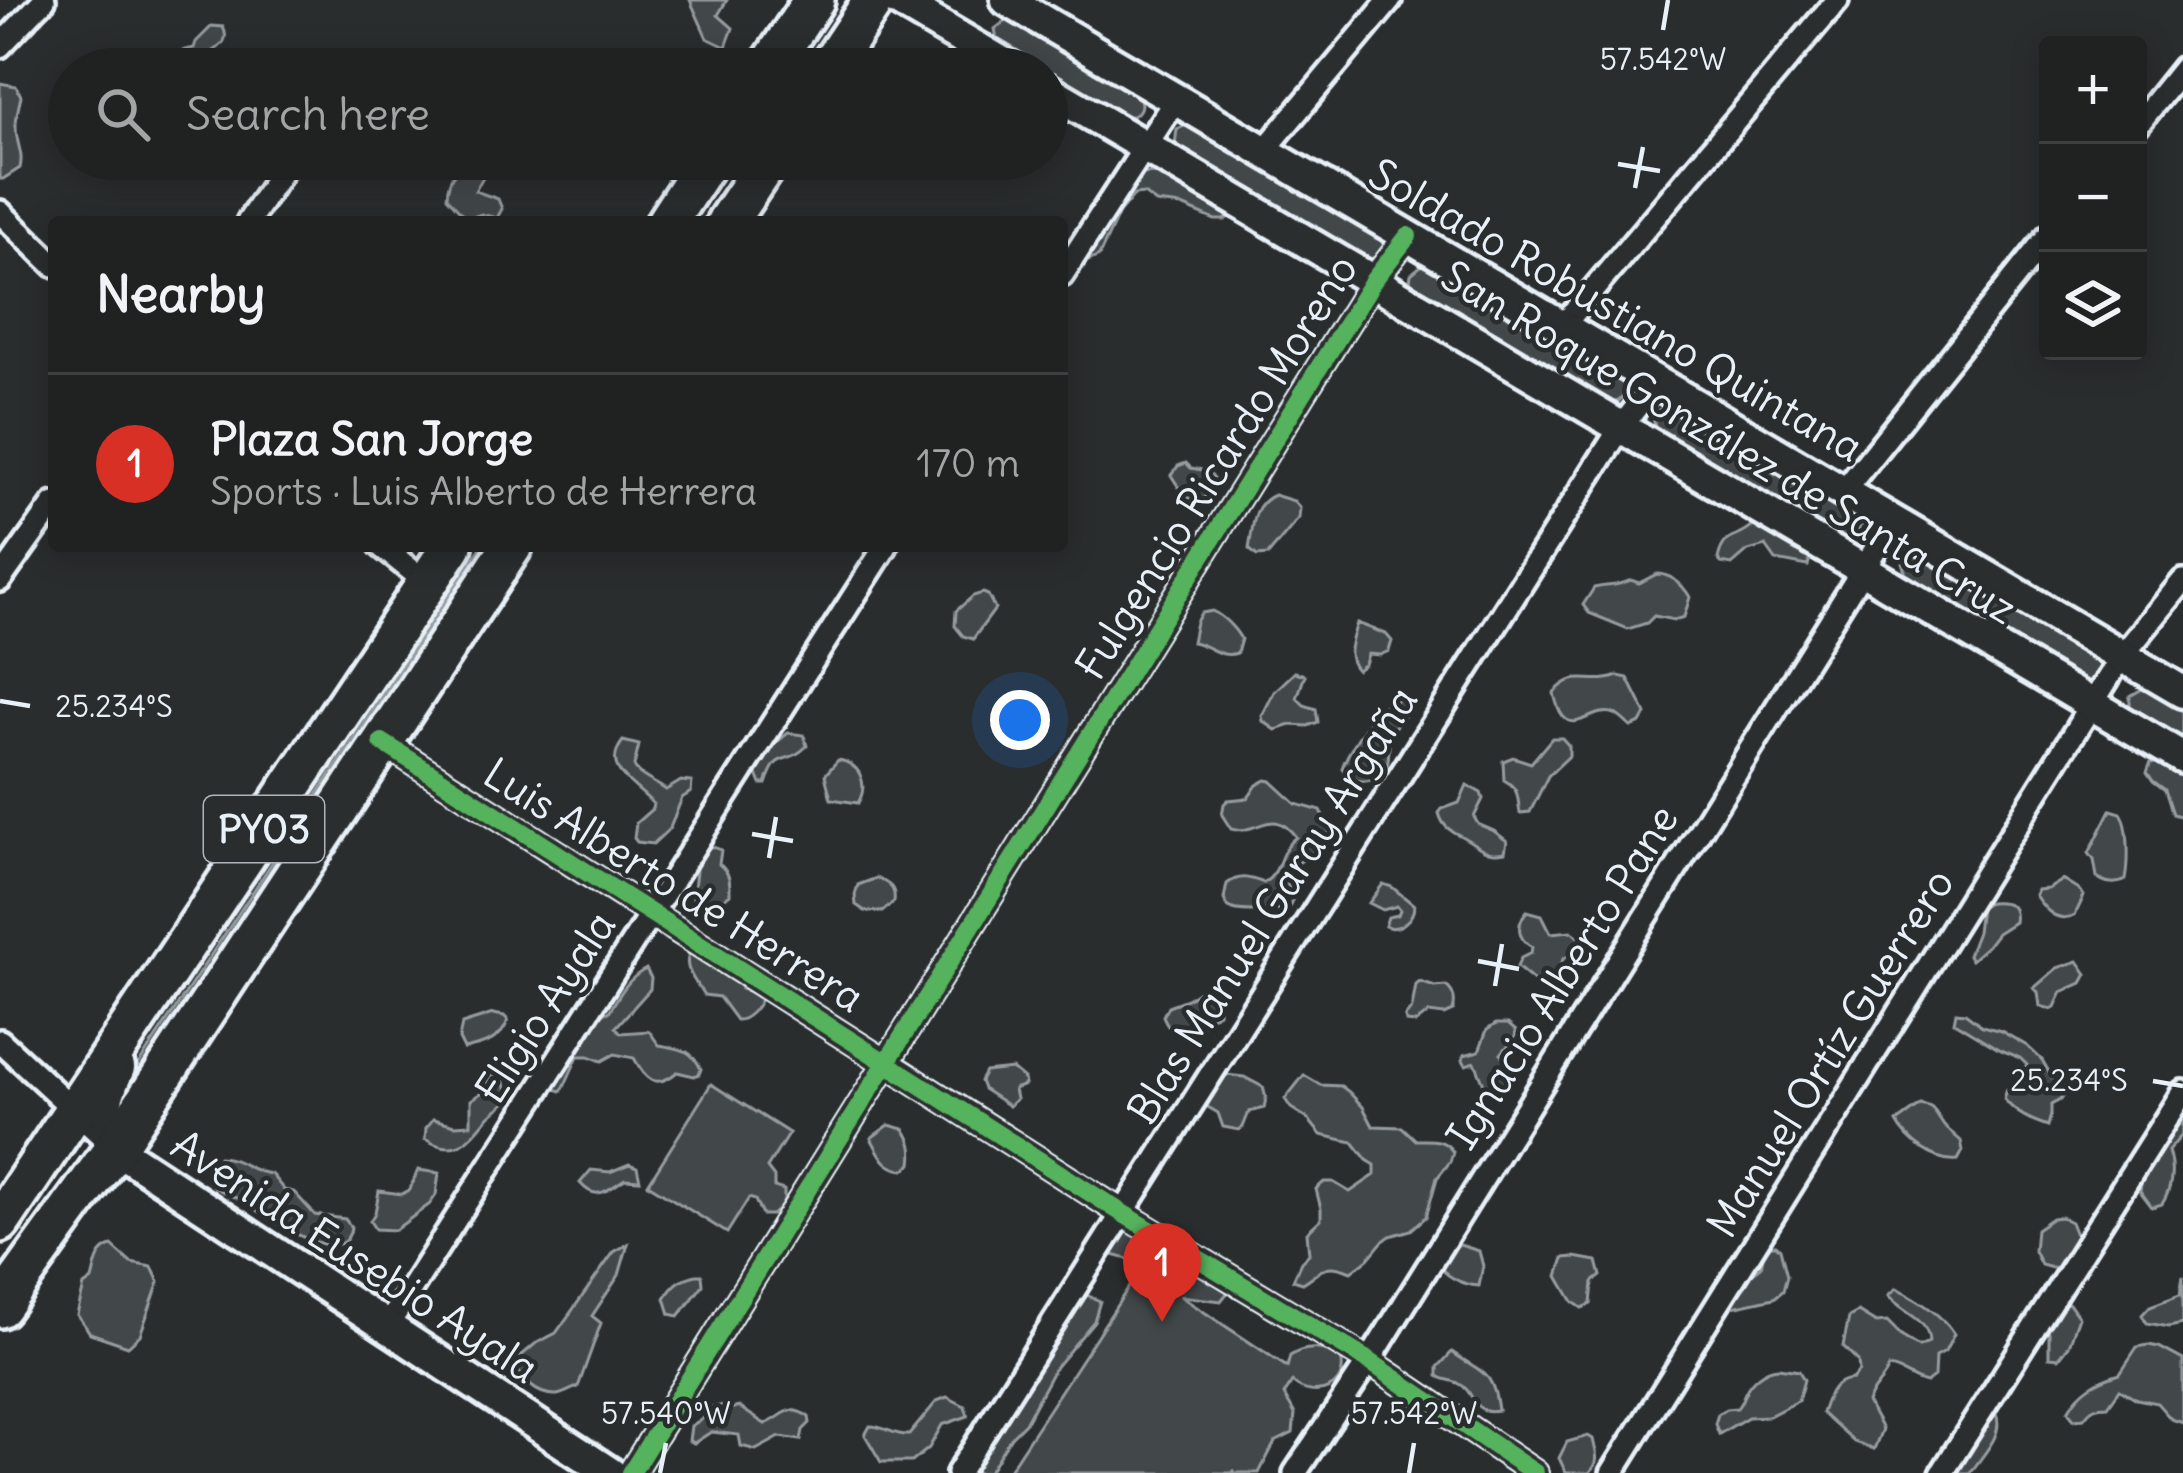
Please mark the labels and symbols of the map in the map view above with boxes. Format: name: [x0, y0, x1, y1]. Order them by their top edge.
text: 57.542°W: [1600, 40, 1726, 78]
street label: Soldado Robustiano Quintana: [1360, 147, 1872, 473]
street label: Fulgencio Ricardo Moreno: [1064, 245, 1368, 689]
street label: San Roque González de Santa Cruz: [1432, 249, 2026, 635]
street label: Blas Manuel Garay Argaña: [1116, 677, 1428, 1133]
text: 25.234°S: [55, 687, 173, 725]
your location: [990, 690, 1050, 750]
street label: Luis Alberto de Herrera: [474, 747, 874, 1023]
street label: Ignacio Alberto Pane: [1435, 795, 1689, 1159]
road number: PY03: [204, 796, 324, 862]
street label: Manuel Ortíz Guerrero: [1695, 859, 1965, 1247]
street label: Eligio Ayala: [464, 901, 626, 1113]
text: 25.234°S: [2010, 1061, 2128, 1099]
street label: Avenida Eusebio Ayala: [162, 1118, 548, 1394]
pin: 1: [1123, 1223, 1201, 1322]
text: 57.540°W: [601, 1394, 731, 1432]
text: 57.542°W: [1351, 1394, 1477, 1432]

